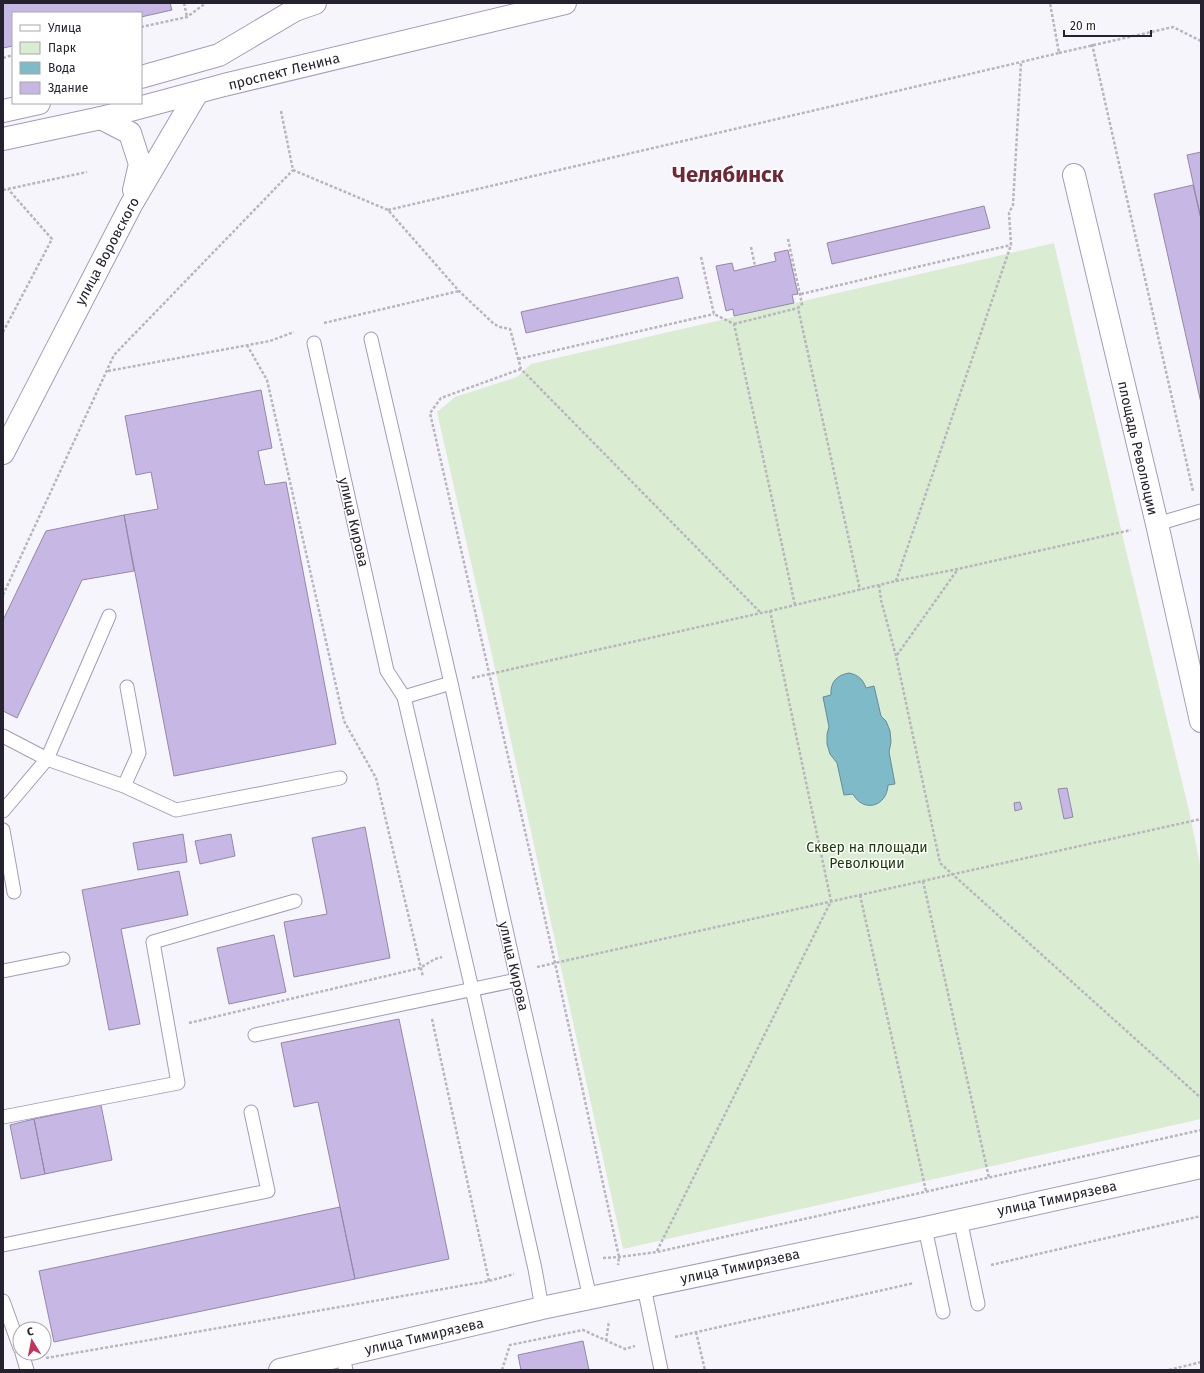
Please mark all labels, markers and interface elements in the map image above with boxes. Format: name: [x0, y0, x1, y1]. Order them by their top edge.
legend: [12, 12, 142, 104]
scale bar: [1064, 12, 1151, 38]
text: 20 m: [1070, 19, 1096, 33]
text: Улица: [48, 21, 82, 35]
text: Парк: [48, 41, 77, 55]
street label: проспект Ленина: [227, 49, 342, 94]
text: Вода: [48, 61, 75, 75]
text: Здание: [48, 81, 88, 95]
district label: Челябинск: [672, 161, 785, 188]
street label: улица Воровского: [72, 194, 143, 308]
street label: площадь Революции: [1114, 379, 1161, 517]
street label: улица Кирова: [335, 476, 372, 568]
park label: Сквер на площади Революции: [806, 839, 928, 872]
street label: улица Кирова: [495, 920, 532, 1012]
street label: улица Тимирязева: [996, 1178, 1118, 1219]
street label: улица Тимирязева: [679, 1246, 801, 1287]
street label: улица Тимирязева: [363, 1315, 485, 1358]
north arrow: [12, 1321, 52, 1361]
text: С: [26, 1325, 35, 1339]

